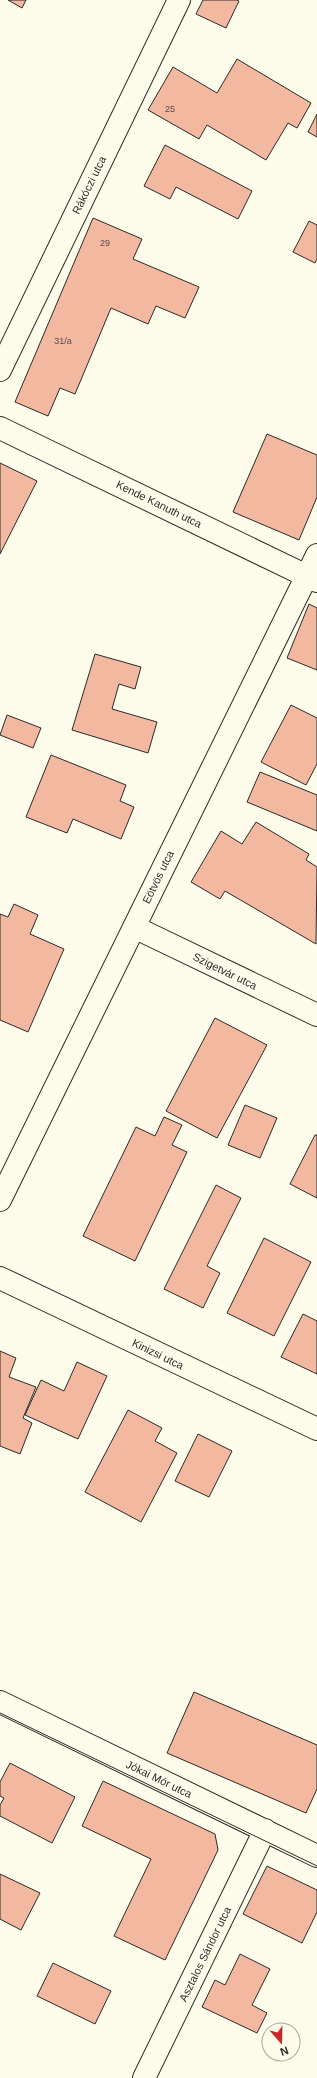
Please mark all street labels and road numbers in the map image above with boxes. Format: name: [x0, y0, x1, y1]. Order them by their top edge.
street label: Rákóczi utca: [70, 153, 109, 216]
street label: Kende Kanuth utca: [114, 478, 204, 530]
street label: Eötvös utca: [140, 848, 176, 905]
street label: Szigetvár utca: [191, 950, 260, 992]
street label: Kinizsi utca: [130, 1336, 186, 1372]
street label: Jókai Mór utca: [124, 1758, 195, 1800]
street label: Asztalos Sándor utca: [177, 1904, 234, 2003]

